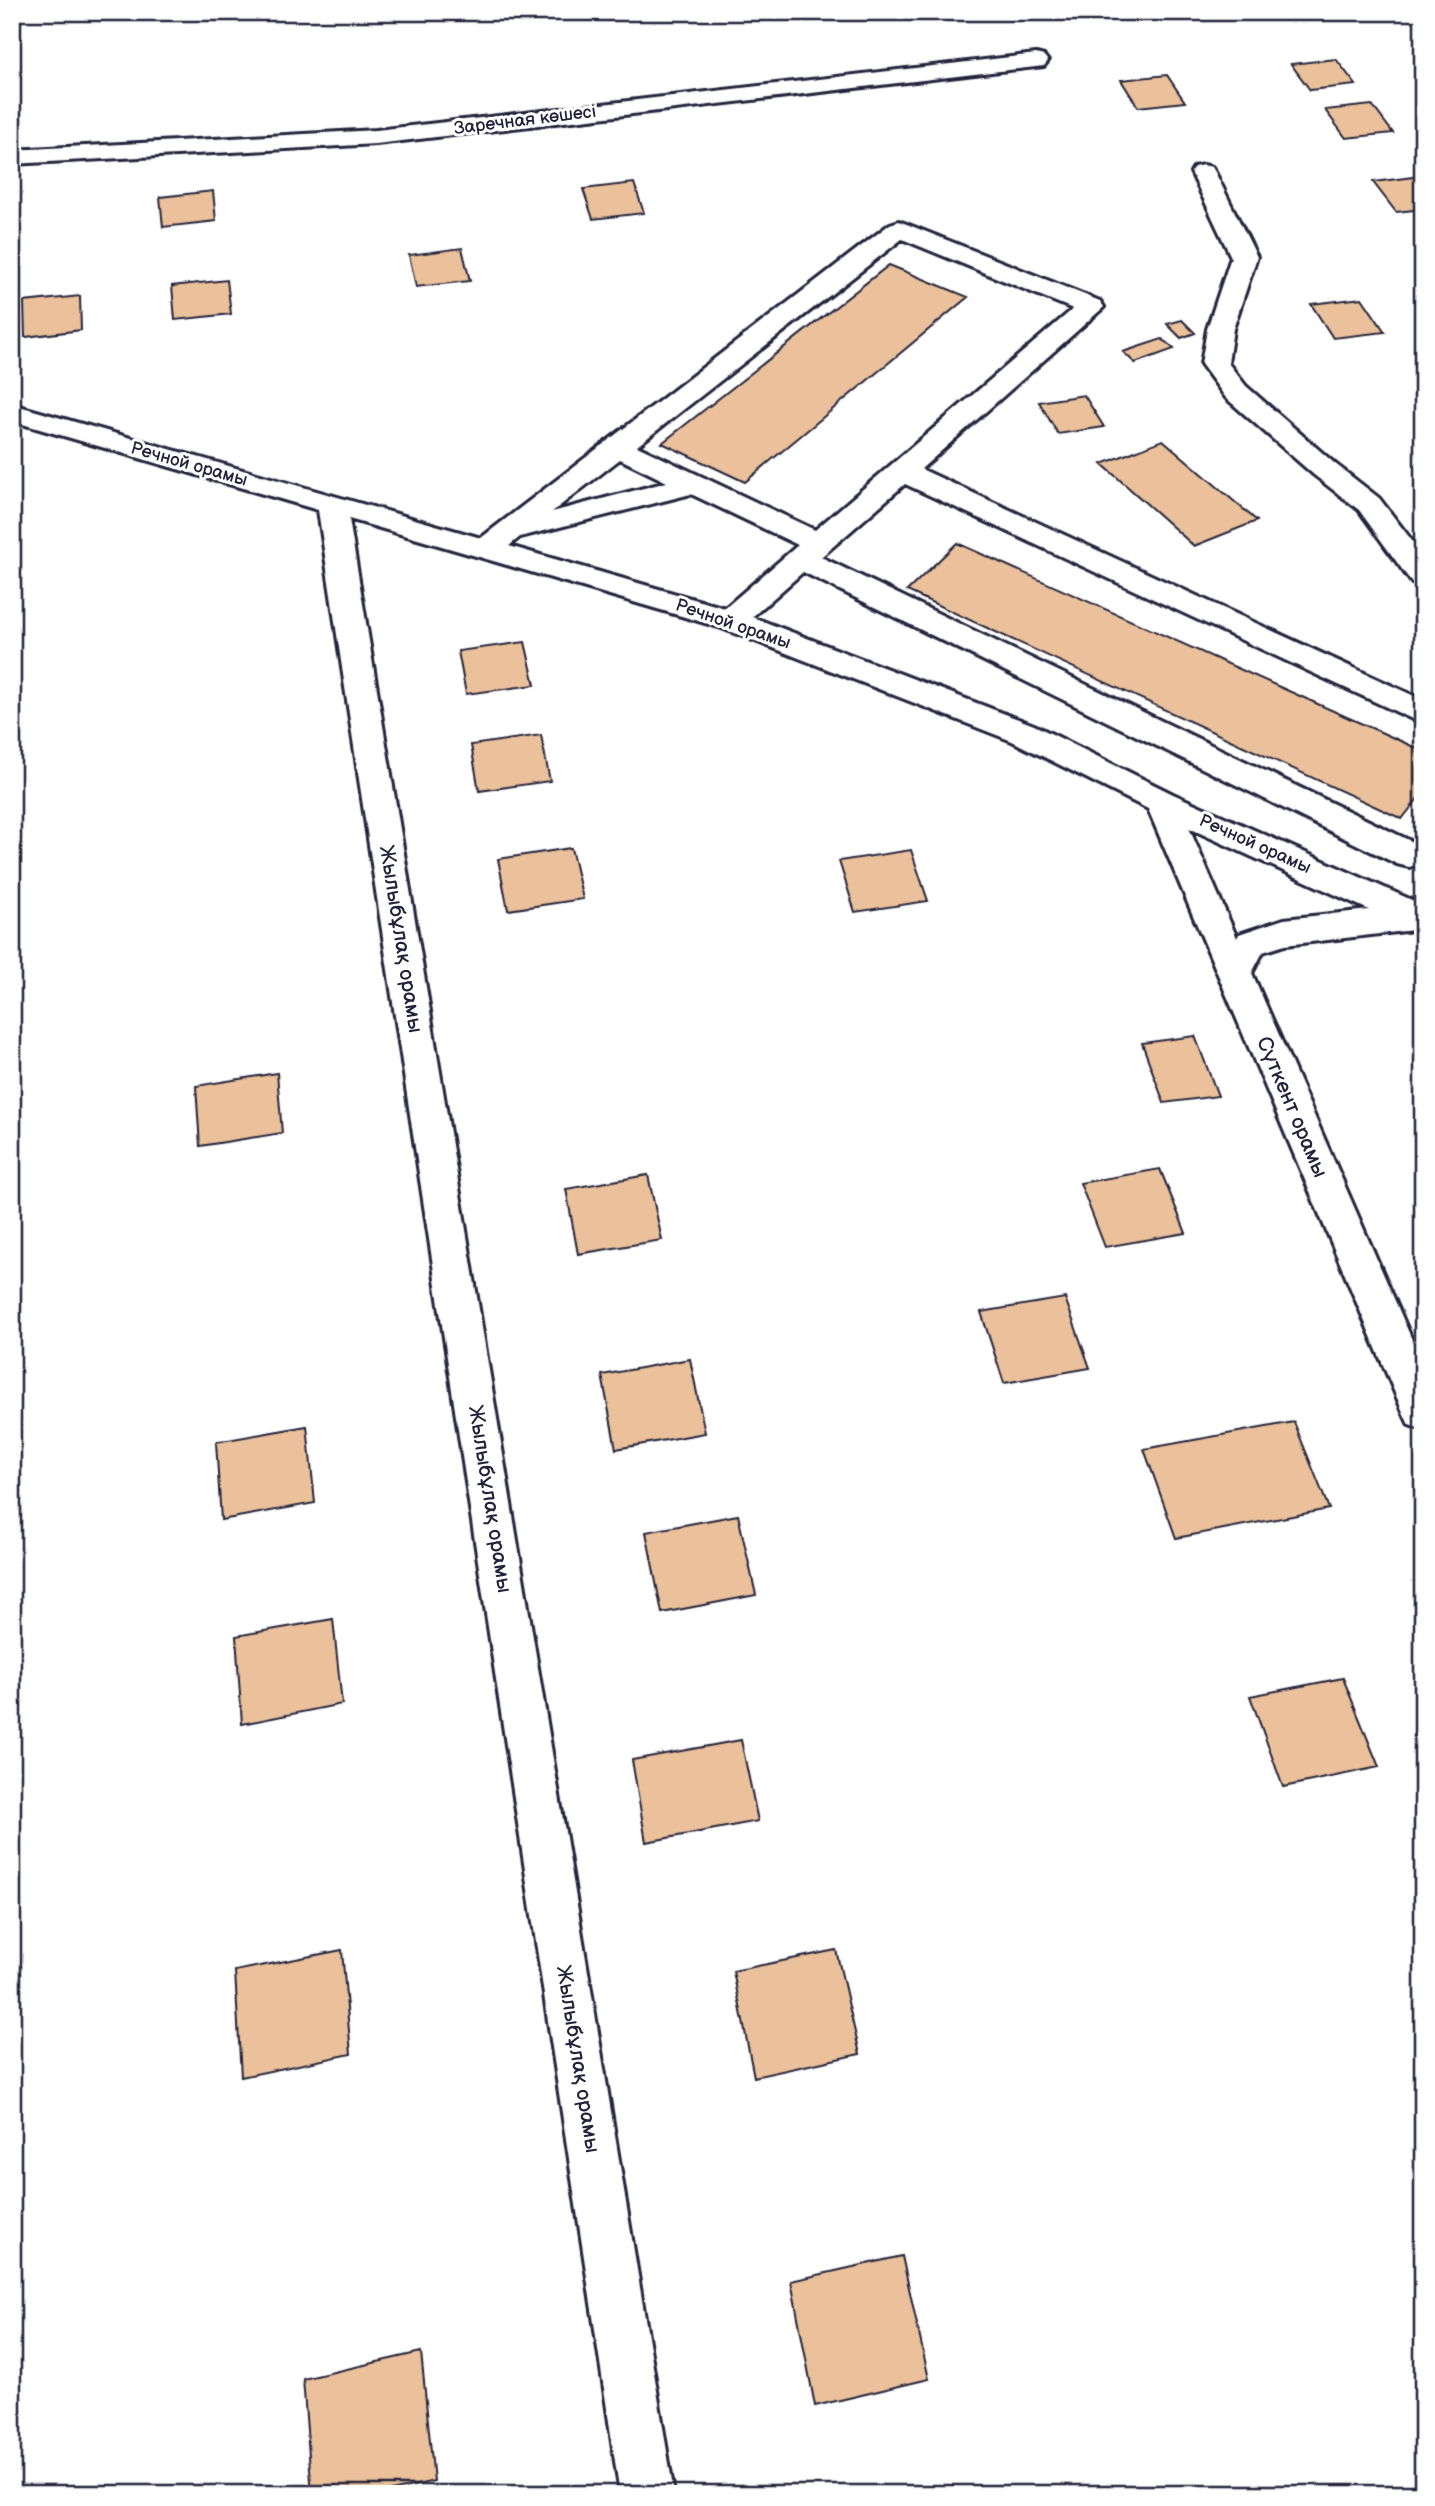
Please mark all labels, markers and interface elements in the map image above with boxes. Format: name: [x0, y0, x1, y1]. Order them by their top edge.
street label: Заречная көшесі: [453, 101, 597, 139]
street label: Речной орамы: [128, 437, 250, 491]
street label: Речной орамы: [673, 594, 793, 654]
street label: Речной орамы: [1196, 810, 1314, 878]
street label: Жылыбұлақ орамы: [374, 843, 428, 1035]
street label: Сүткент орамы: [1251, 1033, 1333, 1181]
street label: Жылыбұлақ орамы: [463, 1403, 517, 1595]
street label: Жылыбұлақ орамы: [551, 1963, 605, 2155]

